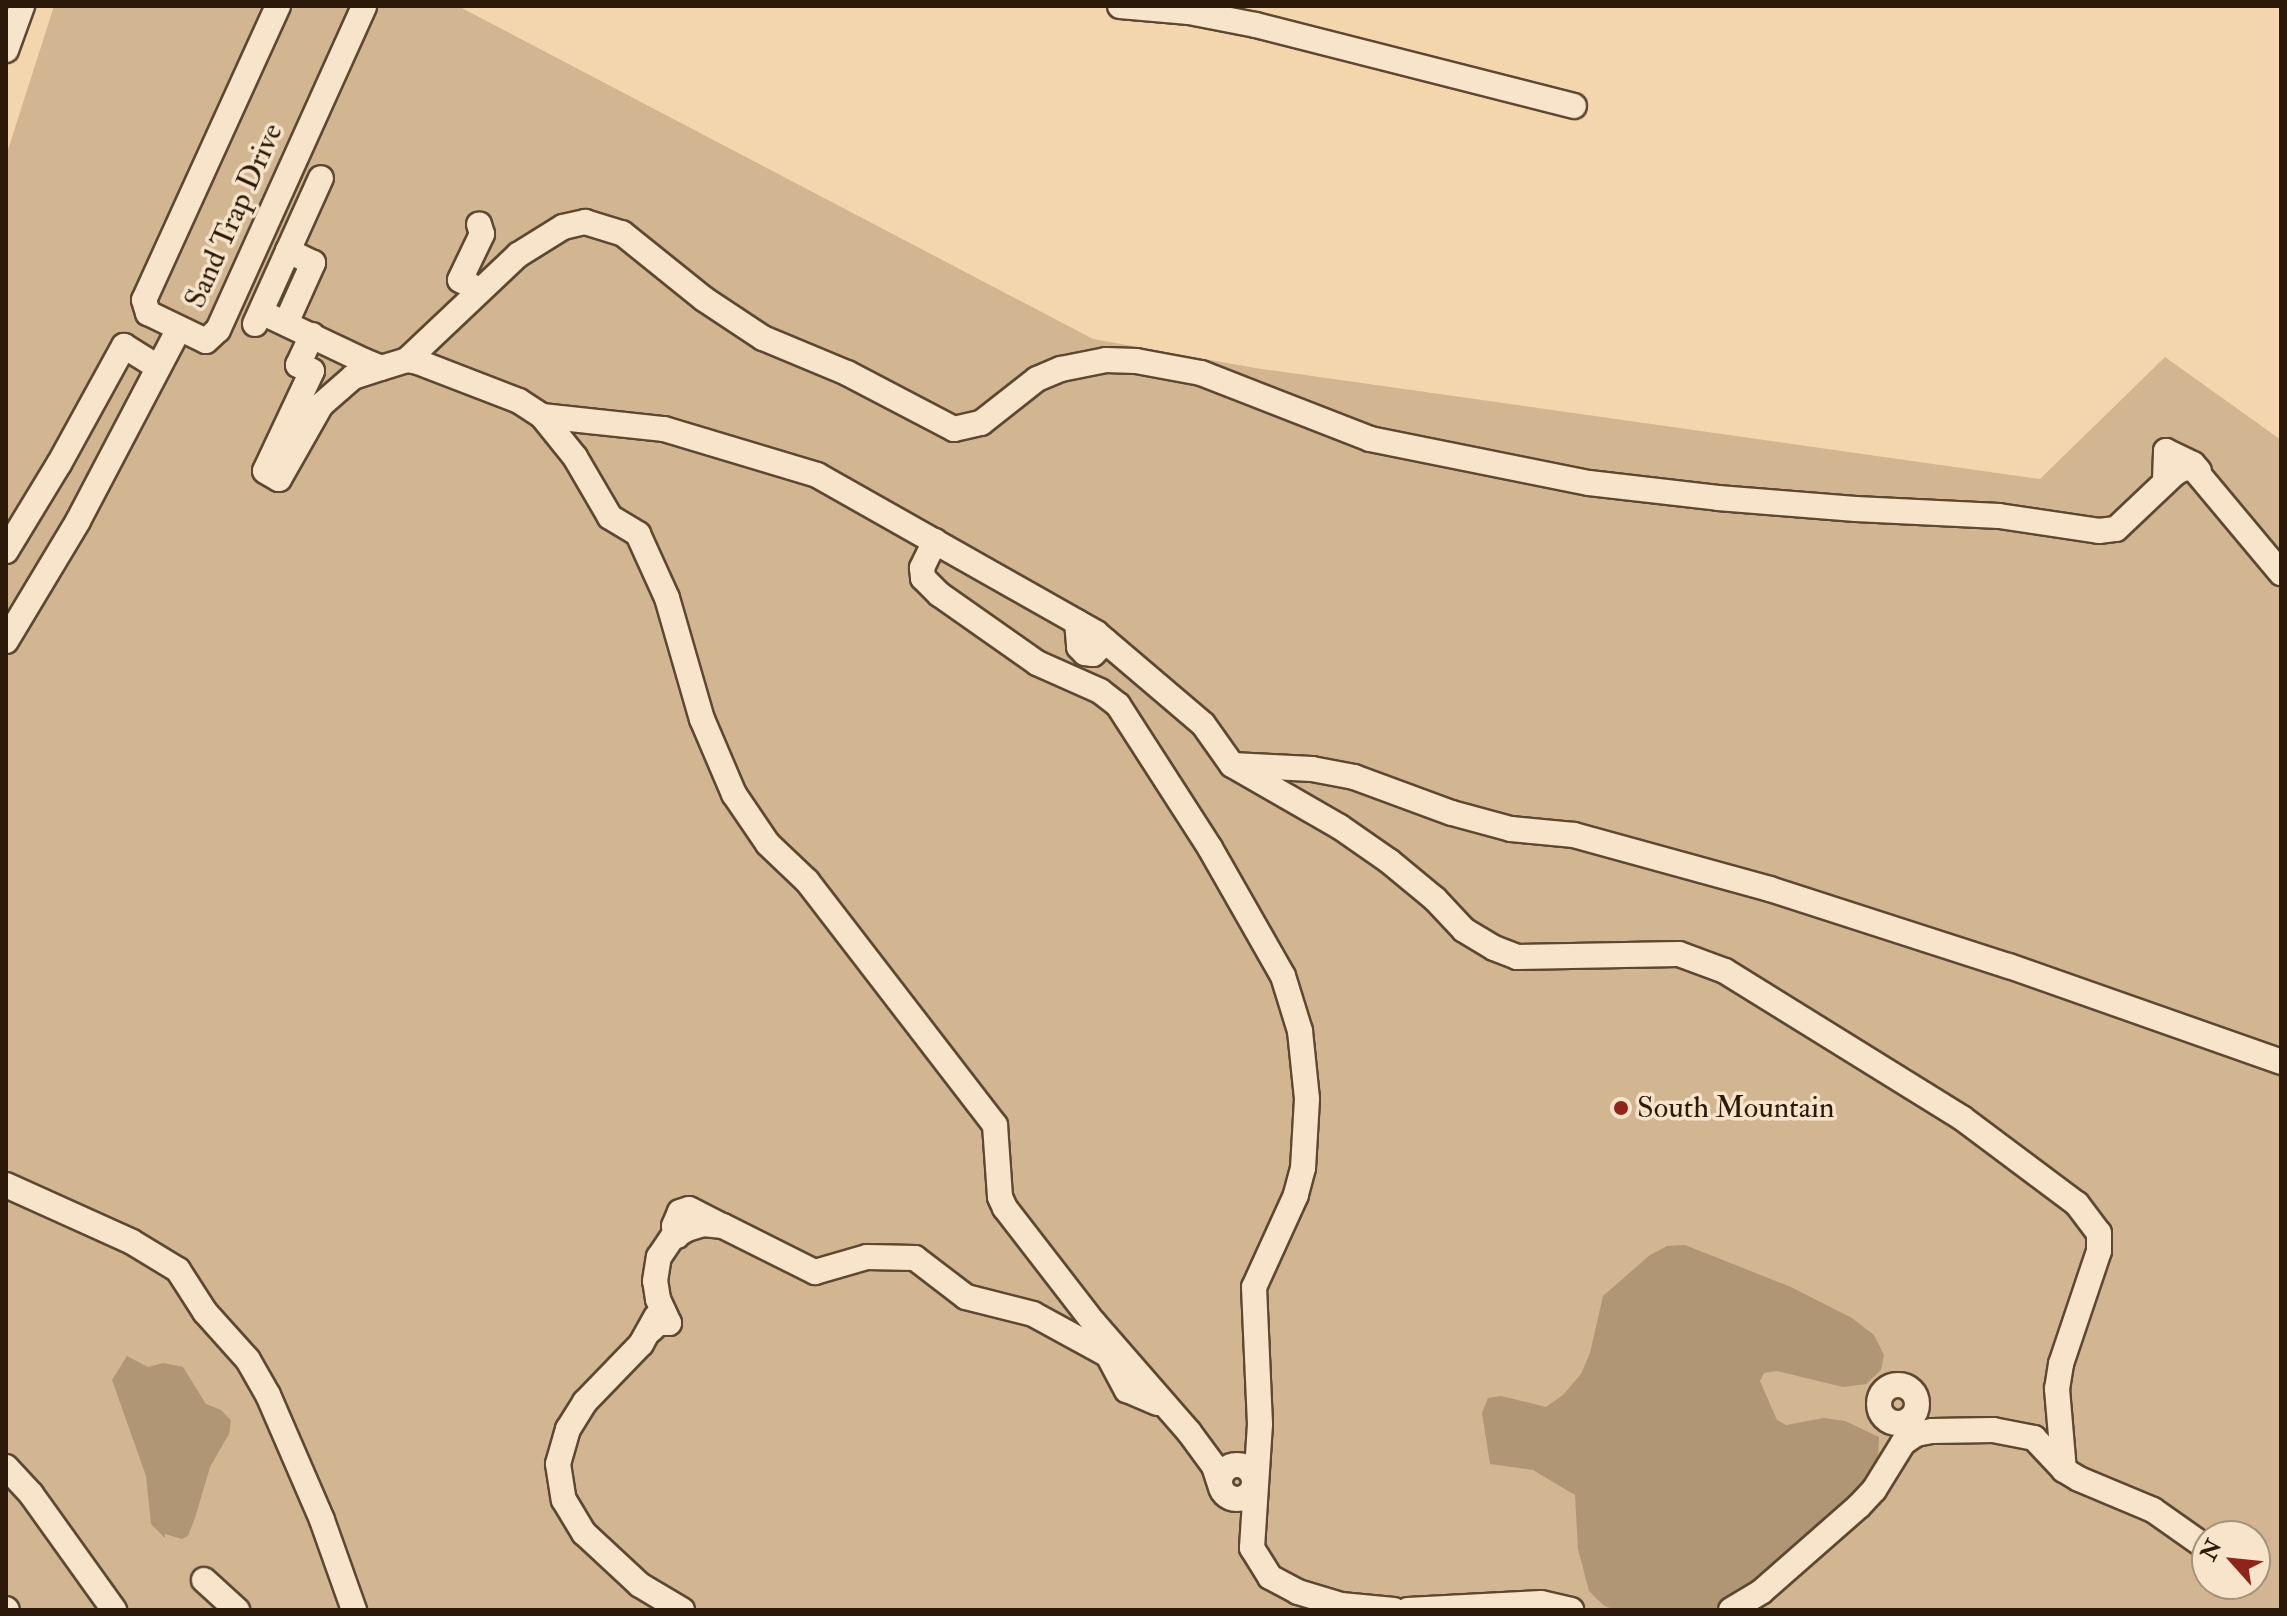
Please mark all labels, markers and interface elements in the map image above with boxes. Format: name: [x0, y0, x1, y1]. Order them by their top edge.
street label: Sand Trap Drive: [177, 118, 291, 314]
place label: South Mountain: [1637, 1090, 1835, 1126]
marker: South Mountain: [1612, 1099, 1630, 1117]
north arrow: [2191, 1520, 2271, 1600]
text: N: [2194, 1535, 2228, 1565]

